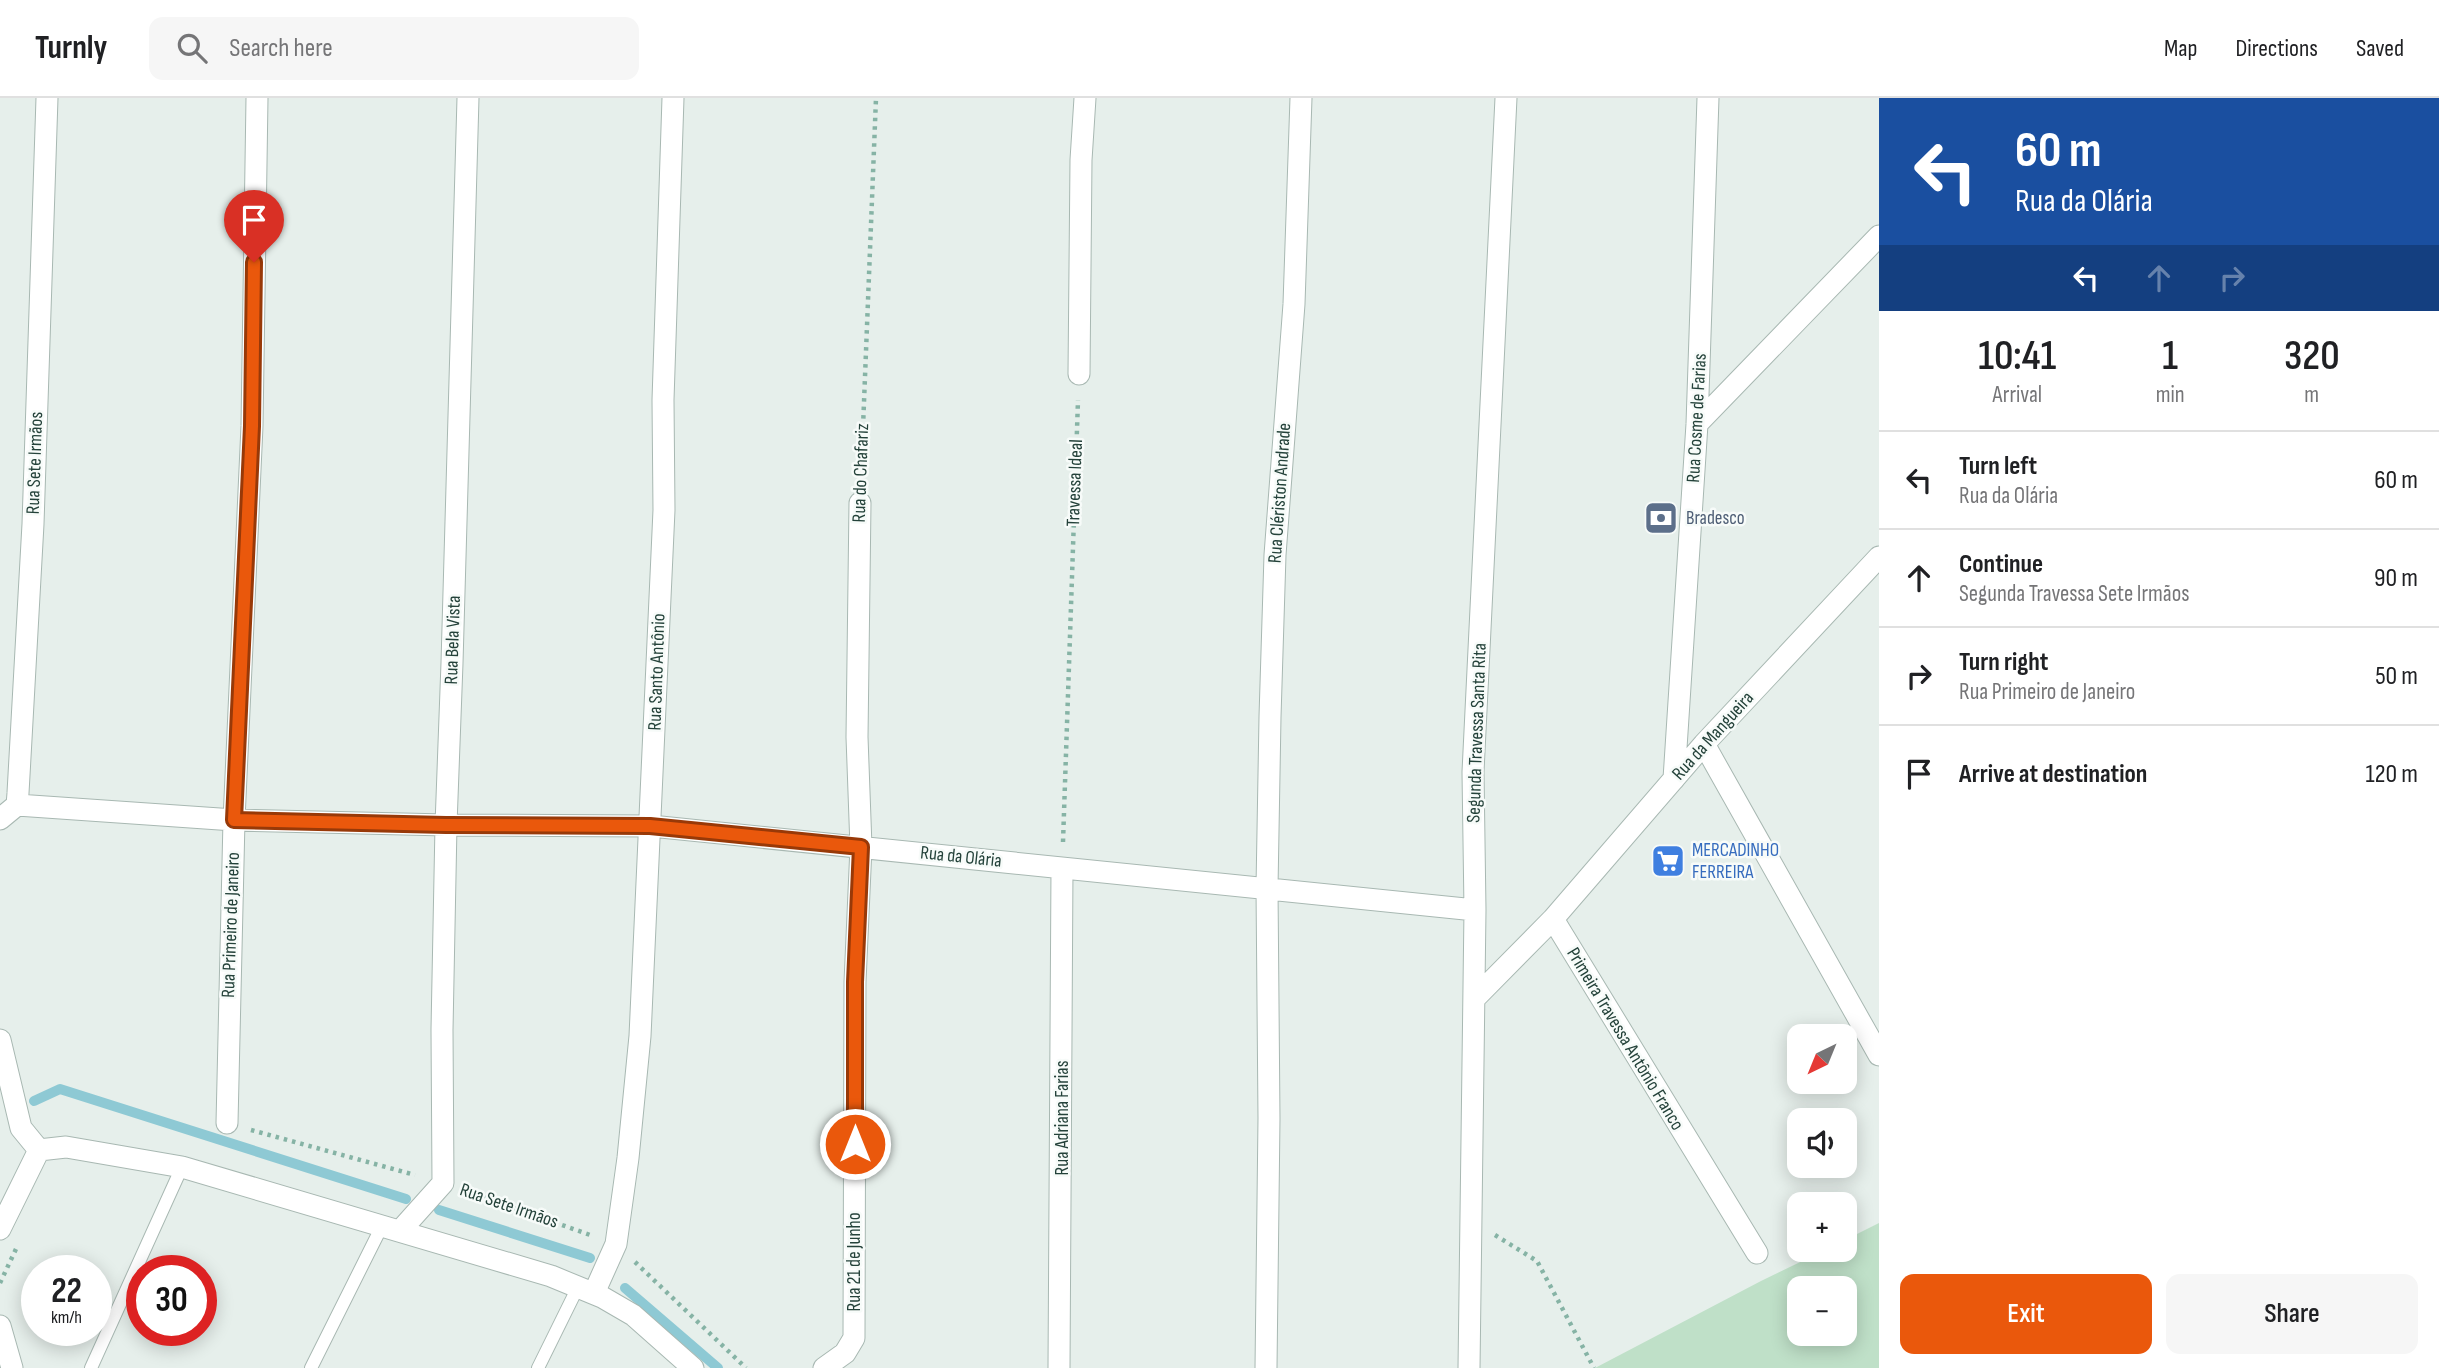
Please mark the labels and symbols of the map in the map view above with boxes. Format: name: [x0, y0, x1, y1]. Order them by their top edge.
pin: [224, 190, 284, 262]
street label: Rua Cosme de Farias: [1682, 353, 1712, 483]
street label: Rua Sete Irmãos: [22, 411, 48, 515]
street label: Rua Clériston Andrade: [1264, 422, 1296, 564]
street label: Rua do Chafariz: [848, 423, 874, 523]
street label: Travessa Ideal: [1062, 439, 1088, 527]
bank icon: Bradesco: [1642, 499, 1680, 537]
place label: Bradesco: [1686, 507, 1745, 530]
street label: Rua Bela Vista: [440, 595, 466, 685]
street label: Rua Santo Antônio: [643, 613, 671, 731]
street label: Segunda Travessa Santa Rita: [1462, 643, 1492, 823]
street label: Rua da Mangueira: [1667, 687, 1759, 785]
place label: MERCADINHO FERREIRA: [1692, 839, 1779, 884]
street label: Rua da Olária: [919, 841, 1003, 873]
supermarket icon: MERCADINHO FERREIRA: [1649, 842, 1687, 880]
street label: Rua Primeiro de Janeiro: [217, 852, 245, 998]
street label: Primeira Travessa Antônio Franco: [1561, 943, 1689, 1135]
north arrow: [1787, 1024, 1857, 1094]
street label: Rua Adriana Farias: [1051, 1060, 1074, 1175]
position arrow: [818, 1107, 892, 1181]
street label: Rua Sete Irmãos: [457, 1178, 561, 1234]
street label: Rua 21 de Junho: [843, 1212, 866, 1312]
speed limit sign: 30: [126, 1255, 217, 1346]

